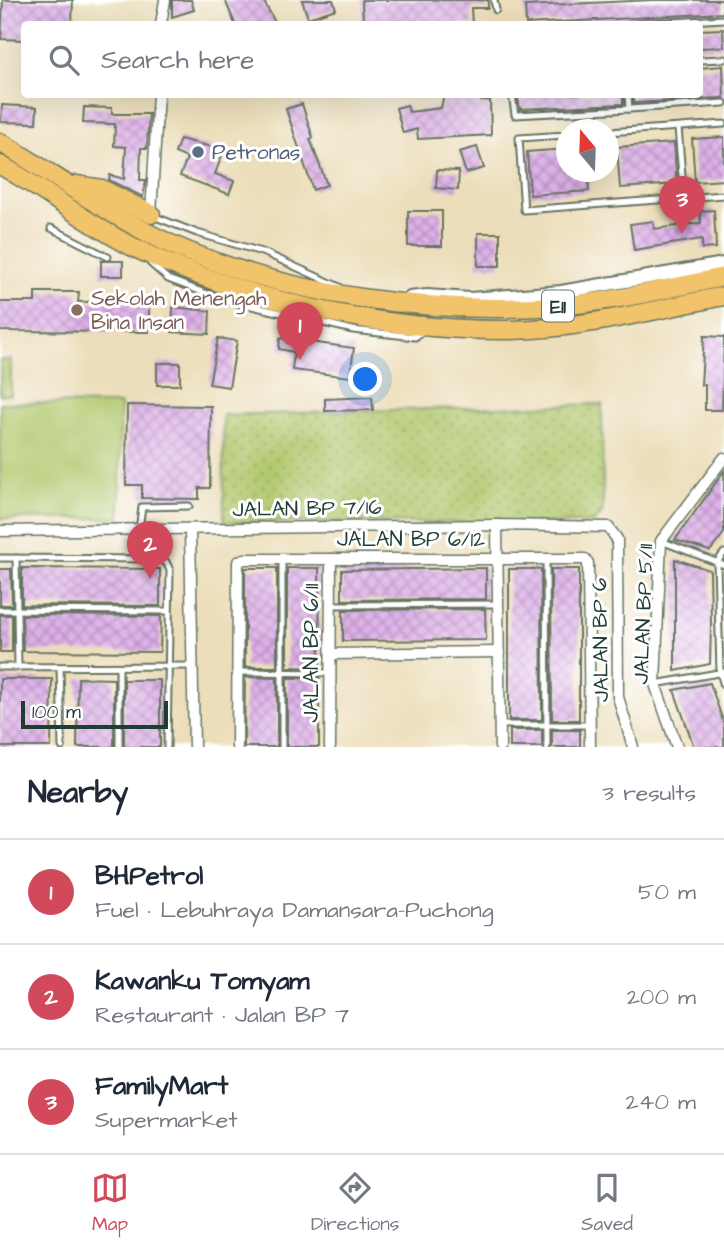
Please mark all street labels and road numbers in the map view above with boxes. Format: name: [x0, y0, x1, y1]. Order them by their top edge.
road number: E11: [542, 290, 574, 322]
street label: JALAN BP 7/16: [232, 493, 382, 524]
street label: JALAN BP 6/12: [337, 525, 485, 554]
street label: JALAN BP 5/11: [627, 543, 660, 685]
street label: JALAN BP 6: [585, 578, 616, 702]
street label: JALAN BP 6/11: [297, 583, 326, 722]

